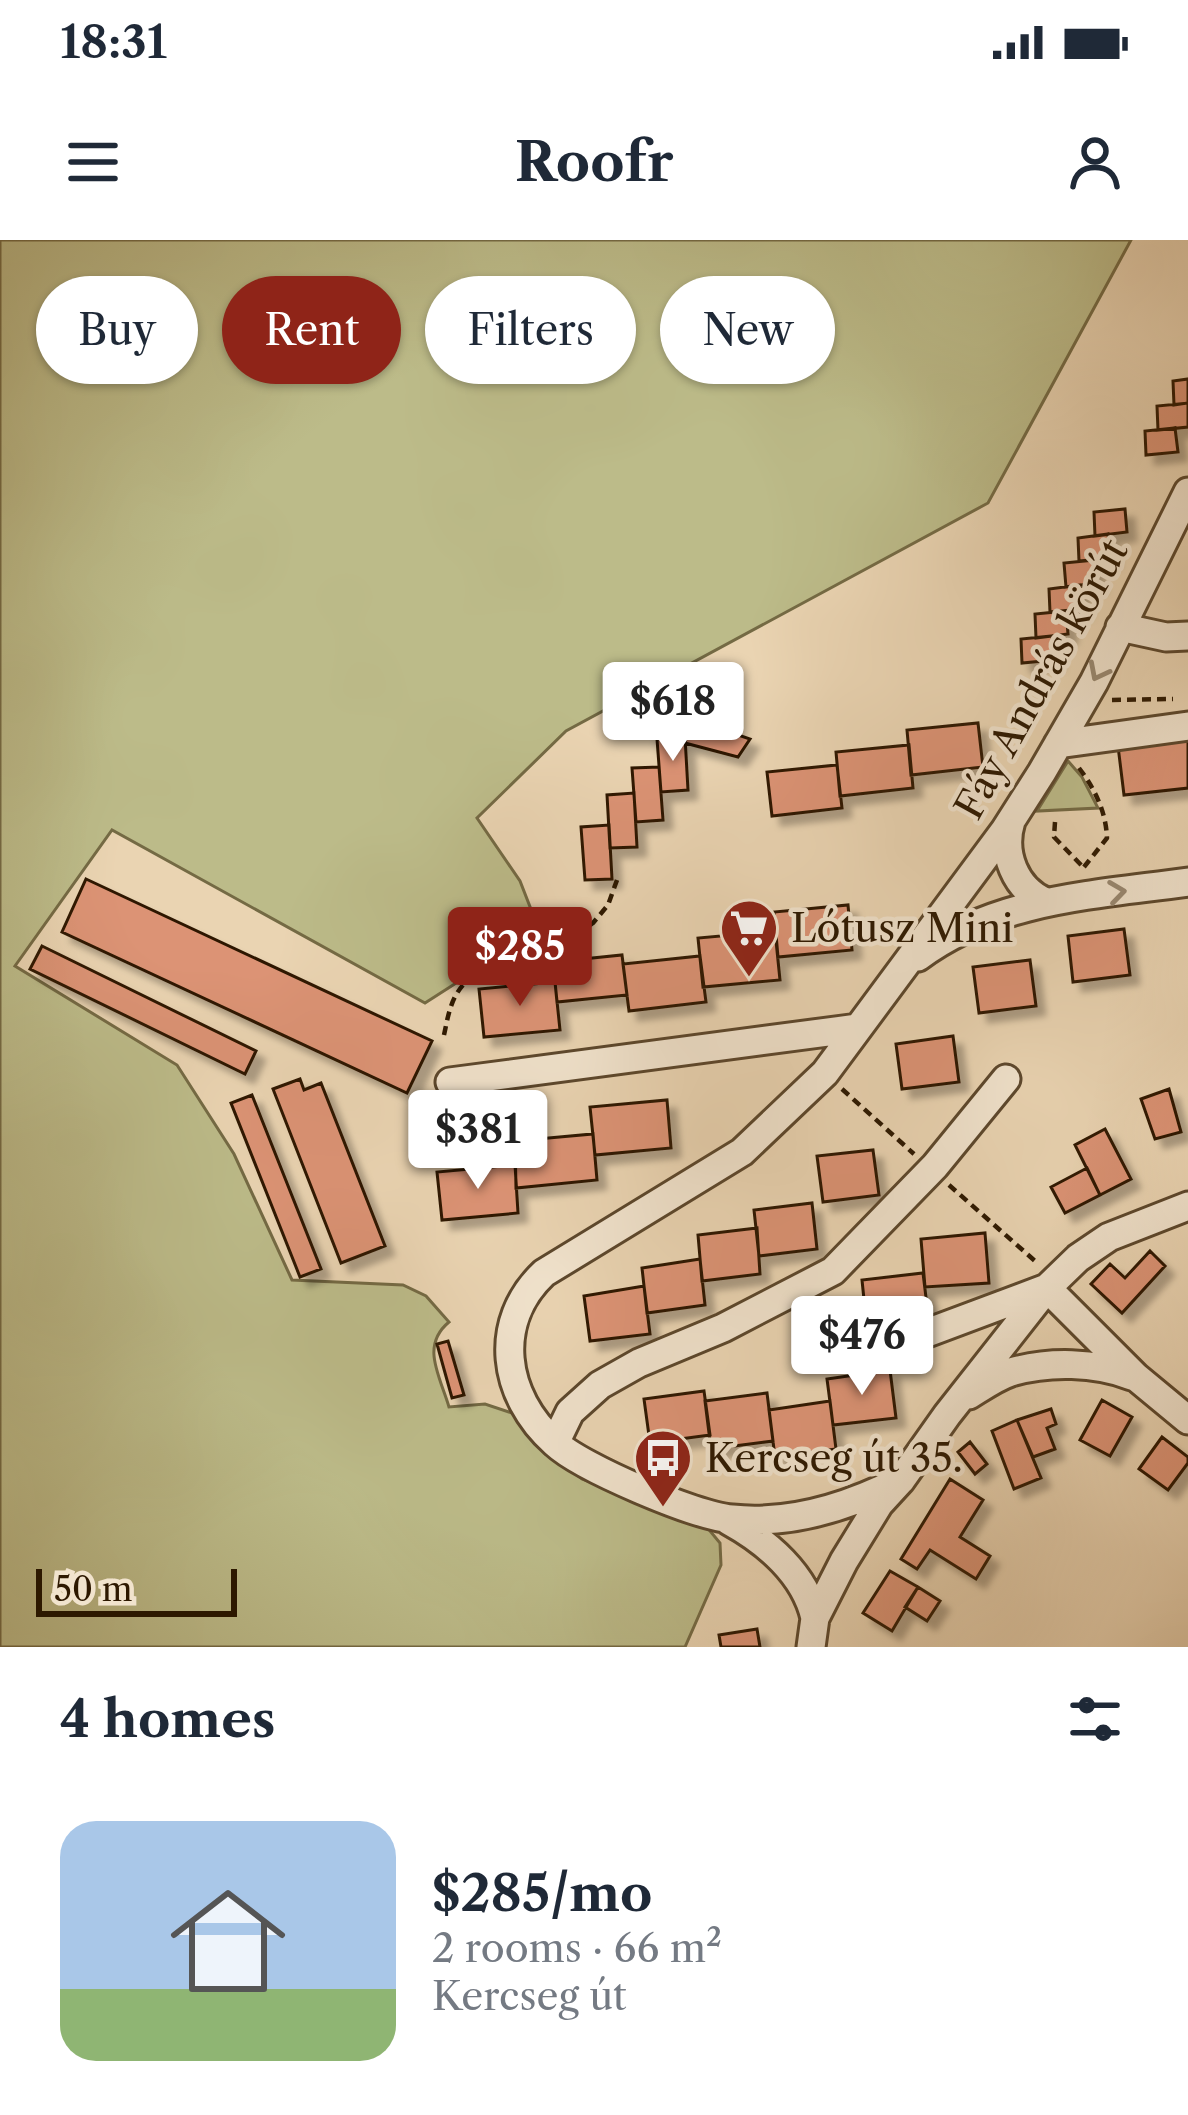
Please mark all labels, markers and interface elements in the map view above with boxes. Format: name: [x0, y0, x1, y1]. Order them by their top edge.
text: 18:31: [60, 14, 167, 70]
icon: menu: [60, 129, 126, 195]
text: Roofr: [515, 129, 673, 195]
icon: person: [1062, 129, 1128, 195]
chip: Buy: [36, 276, 198, 384]
chip: Rent: [222, 276, 401, 384]
chip: Filters: [425, 276, 636, 384]
chip: New: [660, 276, 835, 384]
street label: Fáy András körút: [944, 530, 1138, 827]
one-way arrow: [1089, 660, 1113, 681]
pin: $618: [602, 662, 744, 764]
text: $618: [630, 677, 716, 725]
one-way arrow: [1107, 880, 1127, 906]
supermarket icon: Lótusz Mini: [718, 897, 780, 979]
place label: Lótusz Mini: [791, 904, 1013, 952]
pin: $285: [449, 907, 591, 1009]
text: $285: [475, 922, 565, 970]
pin: $381: [407, 1090, 549, 1192]
text: $381: [435, 1105, 521, 1153]
pin: $476: [791, 1296, 933, 1398]
text: $476: [818, 1311, 906, 1359]
bus stop icon: Kercseg út 35.: [632, 1427, 694, 1509]
place label: Kercseg út 35.: [705, 1434, 963, 1482]
scale bar: [36, 1563, 237, 1616]
text: 50 m: [54, 1569, 132, 1610]
icon: filters: [1062, 1686, 1128, 1752]
text: 4 homes: [60, 1688, 275, 1750]
text: $285/mo: [432, 1862, 652, 1924]
icon: home: [156, 1869, 300, 2013]
text: 2 rooms · 66 m²: [432, 1924, 722, 1972]
text: Kercseg út: [432, 1972, 627, 2020]

